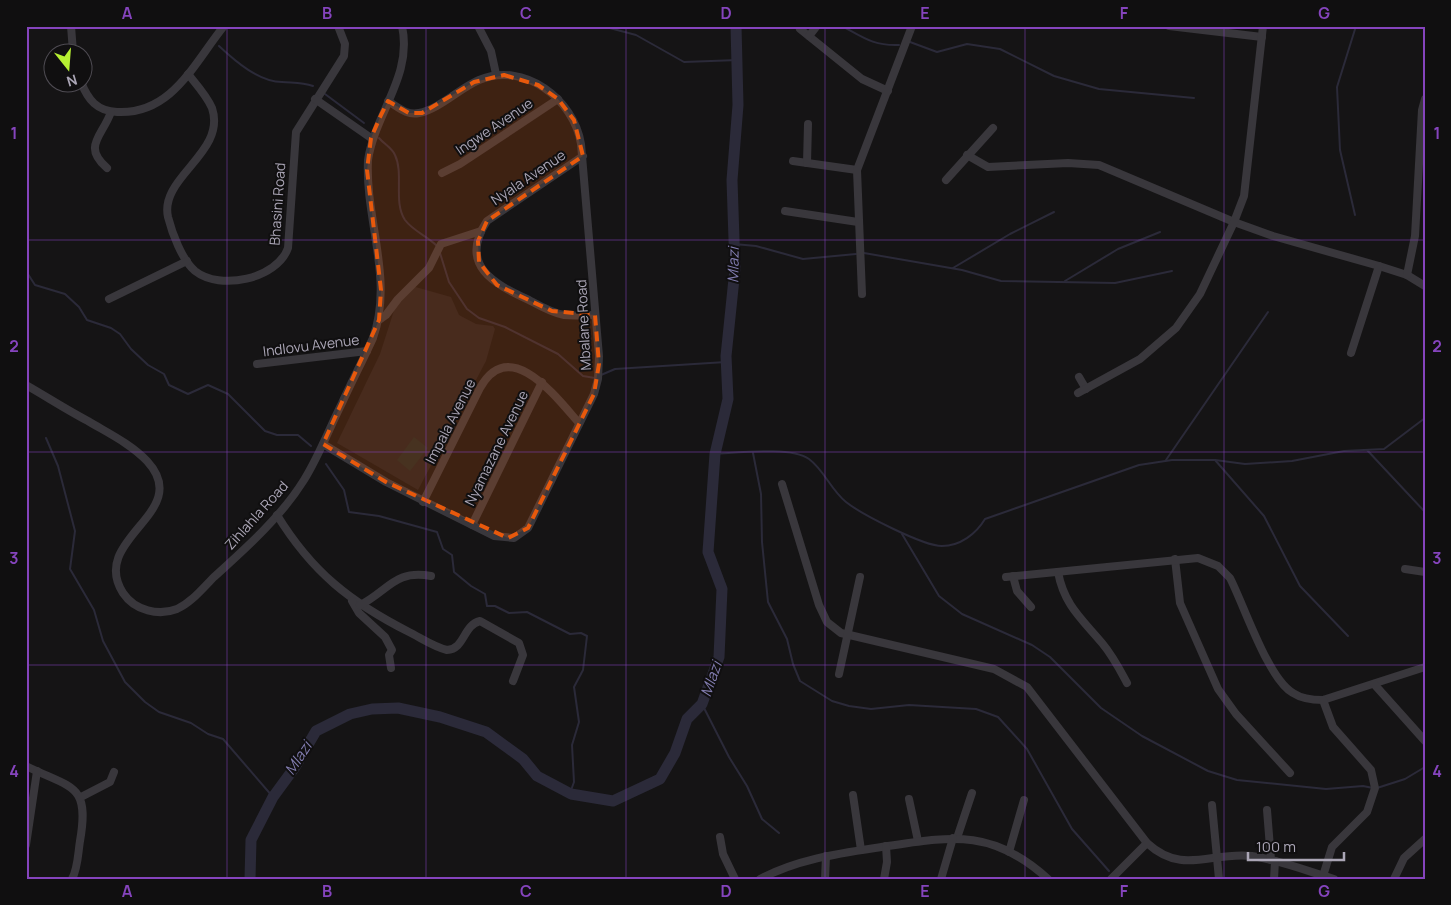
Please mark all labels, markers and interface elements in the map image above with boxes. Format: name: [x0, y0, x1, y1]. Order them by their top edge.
text: A: [122, 2, 133, 24]
text: B: [322, 2, 332, 24]
text: C: [520, 2, 532, 24]
text: D: [720, 2, 732, 24]
text: E: [920, 2, 930, 24]
text: F: [1120, 2, 1129, 24]
text: G: [1318, 2, 1330, 24]
north arrow: [42, 42, 92, 92]
text: N: [64, 70, 80, 91]
street label: Ingwe Avenue: [452, 93, 536, 159]
text: 1: [10, 122, 18, 144]
text: 1: [1433, 122, 1441, 144]
street label: Nyala Avenue: [487, 145, 569, 209]
street label: Bhasini Road: [265, 162, 289, 246]
water label: Mlazi: [722, 244, 744, 283]
street label: Mbalane Road: [571, 279, 595, 371]
street label: Indlovu Avenue: [262, 330, 360, 360]
text: 2: [9, 335, 19, 357]
text: 2: [1432, 335, 1442, 357]
street label: Impala Avenue: [420, 375, 480, 467]
street label: Nyamazane Avenue: [460, 387, 532, 509]
street label: Zihlahla Road: [220, 476, 292, 554]
text: 3: [9, 547, 19, 569]
text: 3: [1432, 547, 1442, 569]
water label: Mlazi: [695, 656, 728, 699]
water label: Mlazi: [279, 735, 318, 779]
text: 4: [9, 760, 19, 782]
text: 4: [1432, 760, 1442, 782]
scale bar: [1248, 830, 1345, 862]
text: 100 m: [1256, 836, 1296, 857]
text: A: [122, 880, 133, 902]
text: B: [322, 880, 332, 902]
text: C: [520, 880, 532, 902]
text: D: [720, 880, 732, 902]
text: E: [920, 880, 930, 902]
text: F: [1120, 880, 1129, 902]
text: G: [1318, 880, 1330, 902]

